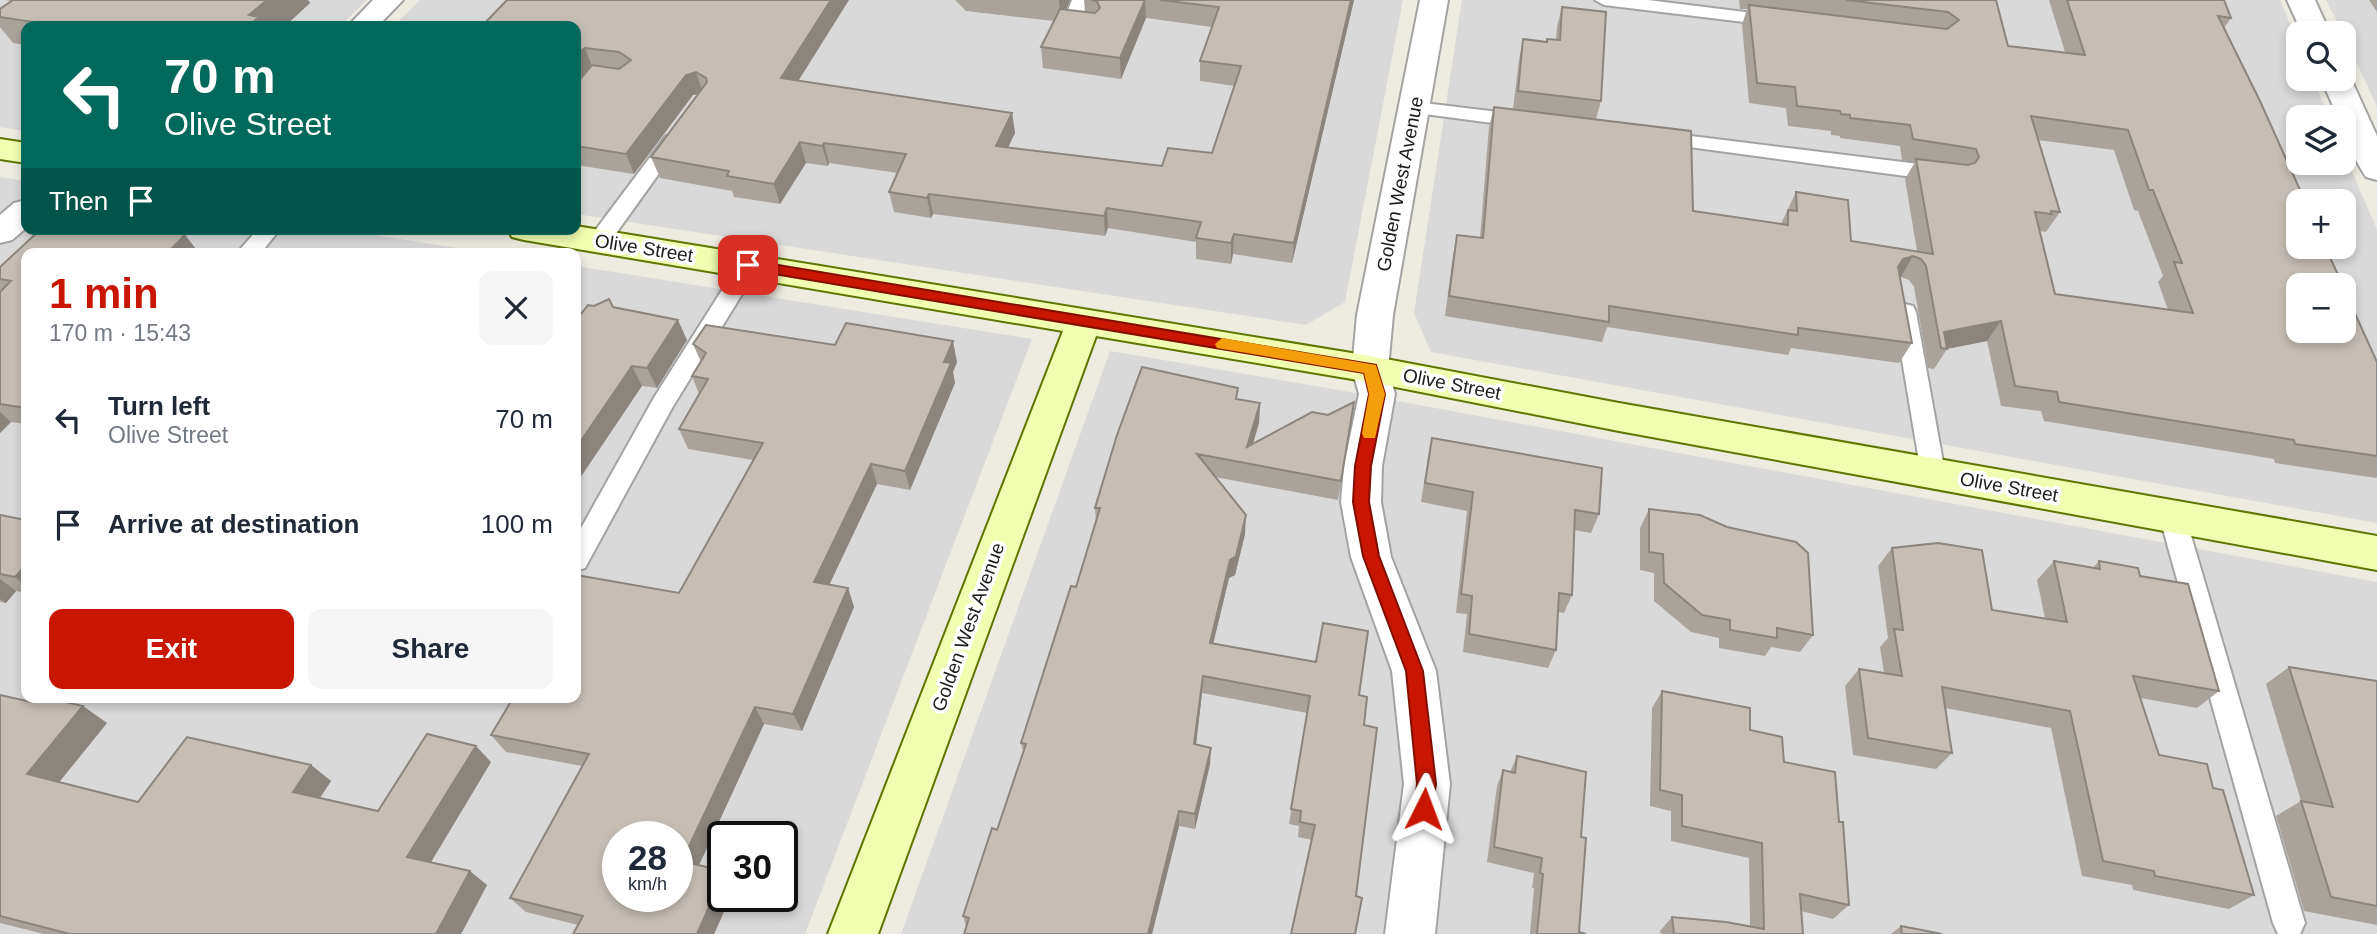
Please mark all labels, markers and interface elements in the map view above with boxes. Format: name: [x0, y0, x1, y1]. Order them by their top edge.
map controls: [2286, 21, 2356, 343]
button: search: [2286, 21, 2356, 91]
icon: left: [49, 49, 140, 140]
text: 70 m: [164, 49, 276, 103]
street label: Golden West Avenue: [1373, 95, 1427, 273]
button: layers: [2286, 105, 2356, 175]
text: Olive Street: [164, 106, 331, 142]
icon: arrive: [122, 182, 160, 220]
text: Then: [49, 186, 108, 216]
button: +: [2286, 189, 2356, 259]
street label: Olive Street: [593, 230, 695, 266]
pin: [718, 235, 778, 295]
icon: arrive: [729, 246, 767, 284]
text: 1 min: [49, 270, 159, 317]
button: close: [479, 271, 553, 345]
button: −: [2286, 273, 2356, 343]
text: 170 m · 15:43: [49, 320, 191, 346]
street label: Olive Street: [1401, 364, 1503, 404]
text: Turn left: [108, 391, 210, 421]
icon: left: [49, 401, 87, 439]
text: 70 m: [495, 404, 553, 434]
text: Olive Street: [108, 422, 228, 448]
street label: Olive Street: [1958, 468, 2060, 506]
icon: arrive: [49, 506, 87, 544]
text: Arrive at destination: [108, 509, 359, 539]
text: 100 m: [481, 509, 553, 539]
street label: Golden West Avenue: [928, 540, 1008, 714]
button: Exit: [49, 609, 294, 689]
button: Share: [308, 609, 553, 689]
position arrow: [1387, 772, 1461, 846]
speed limit sign: 30: [707, 821, 798, 912]
text: 28: [628, 838, 667, 877]
text: km/h: [628, 874, 667, 894]

